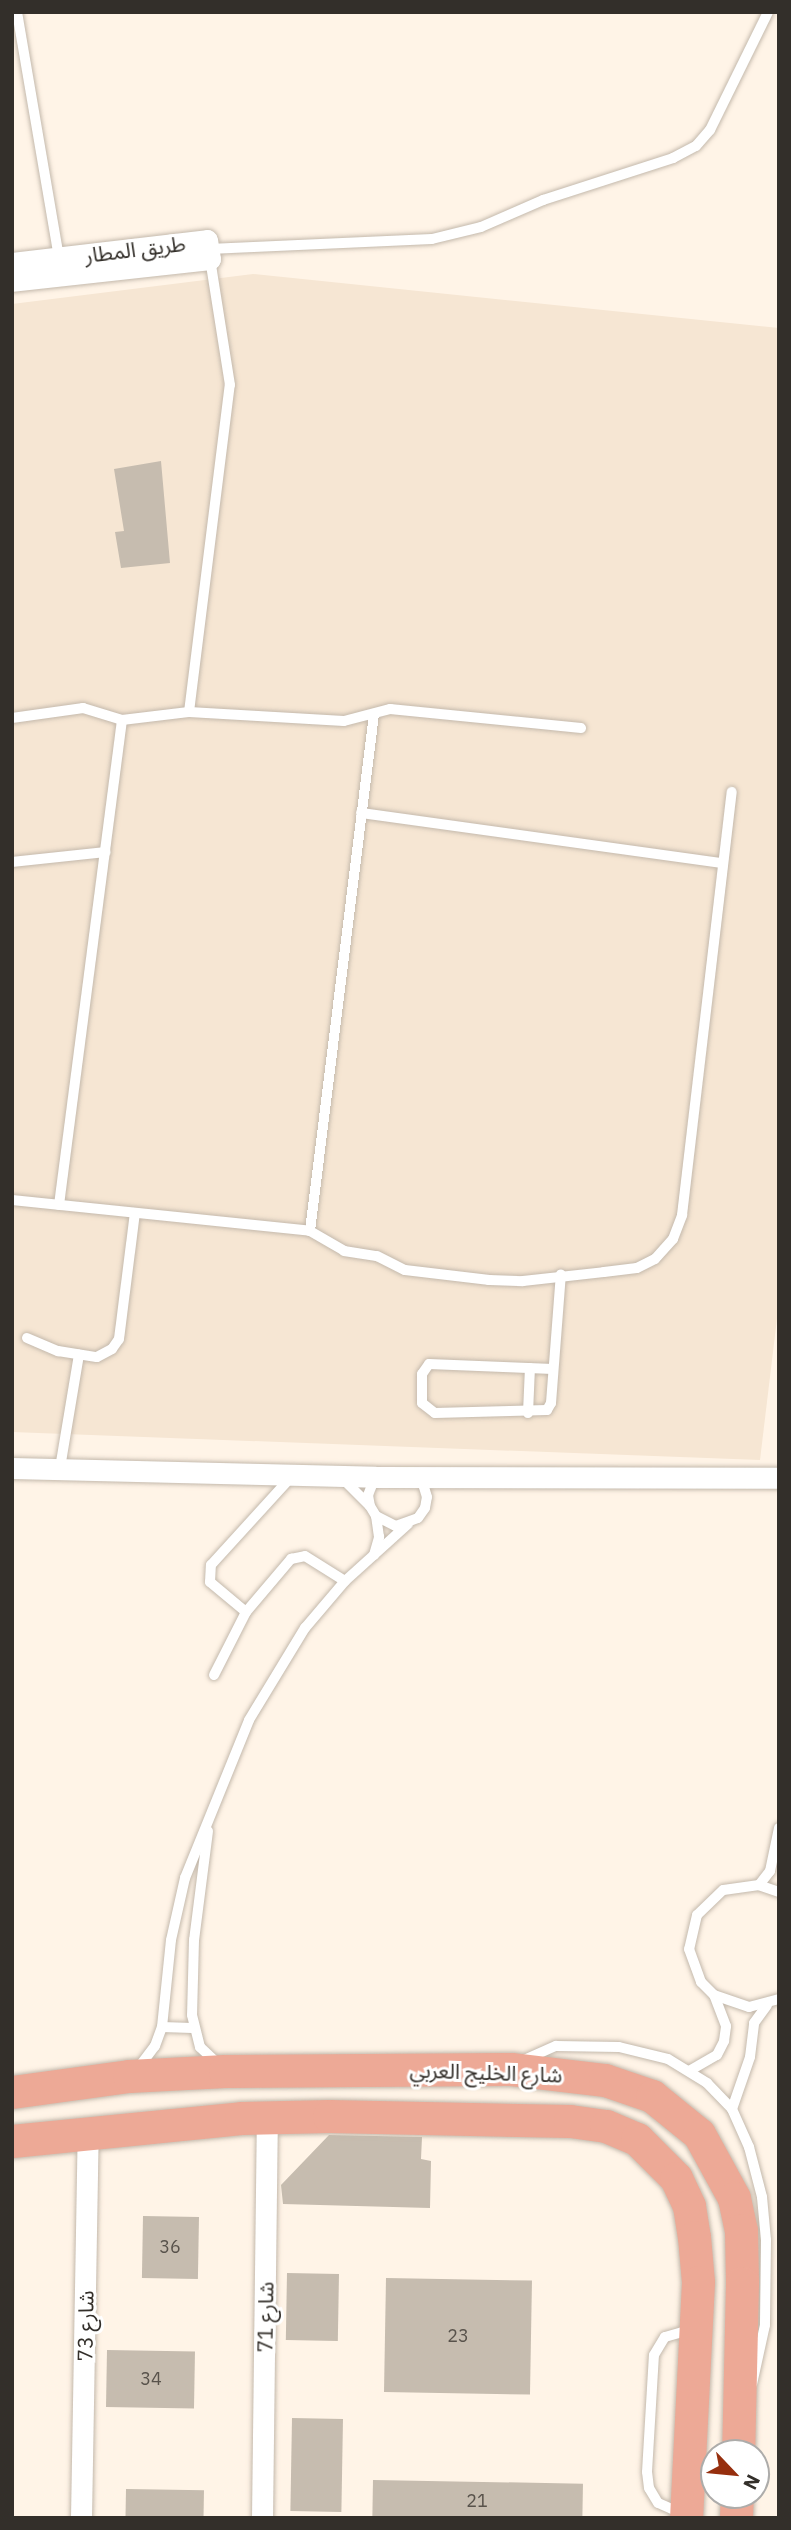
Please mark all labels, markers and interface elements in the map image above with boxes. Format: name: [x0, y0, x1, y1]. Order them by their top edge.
street label: طريق المطار: [83, 230, 187, 268]
street label: شارع الخليج العربي: [409, 2057, 563, 2087]
house number: 36: [159, 2236, 181, 2258]
street label: شارع 71: [252, 2281, 278, 2353]
street label: شارع 73: [72, 2290, 98, 2362]
house number: 23: [447, 2325, 469, 2347]
house number: 34: [140, 2368, 162, 2390]
north arrow: [700, 2439, 770, 2509]
text: N: [738, 2471, 766, 2494]
house number: 21: [466, 2490, 488, 2512]

